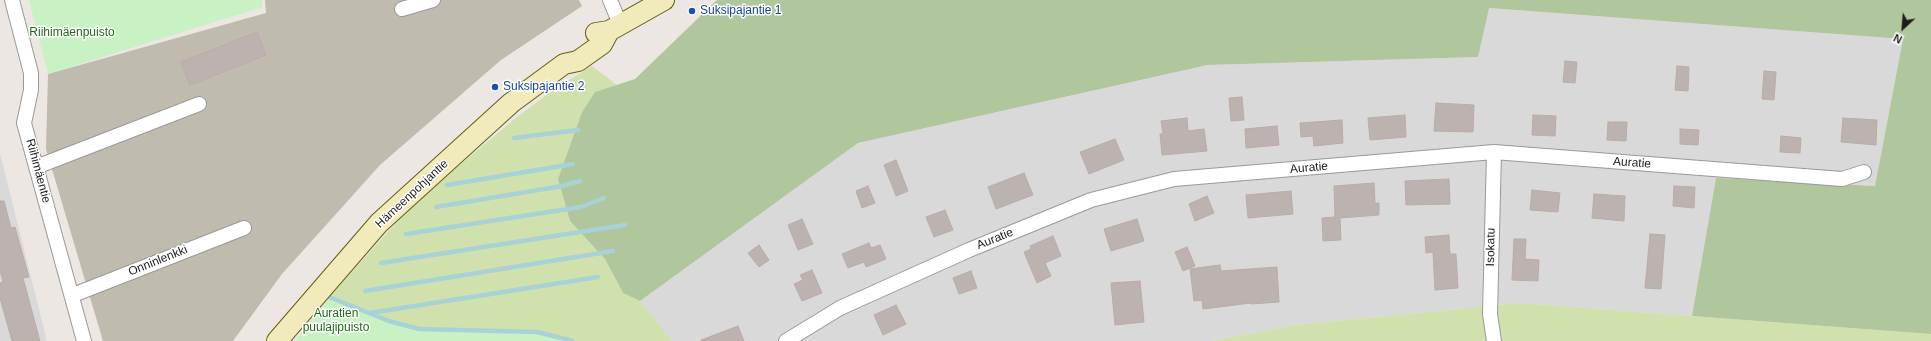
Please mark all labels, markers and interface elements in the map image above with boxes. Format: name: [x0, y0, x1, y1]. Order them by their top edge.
place label: Suksipajantie 1: [700, 4, 781, 18]
marker: Suksipajantie 1: [687, 6, 697, 16]
north arrow: [1883, 8, 1923, 48]
park label: Riihimäenpuisto: [29, 26, 115, 40]
text: N: [1892, 32, 1904, 46]
place label: Suksipajantie 2: [503, 80, 584, 94]
marker: Suksipajantie 2: [490, 82, 500, 92]
street label: Riihimäentie: [23, 137, 53, 205]
street label: Auratie: [1613, 154, 1651, 172]
street label: Hämeenpohjantie: [373, 157, 451, 231]
street label: Auratie: [1289, 159, 1329, 177]
street label: Auratie: [975, 225, 1015, 253]
street label: Isokatu: [1483, 228, 1499, 266]
street label: Onninlenkki: [126, 243, 190, 279]
park label: Auratien puulajipuisto: [303, 307, 369, 335]

